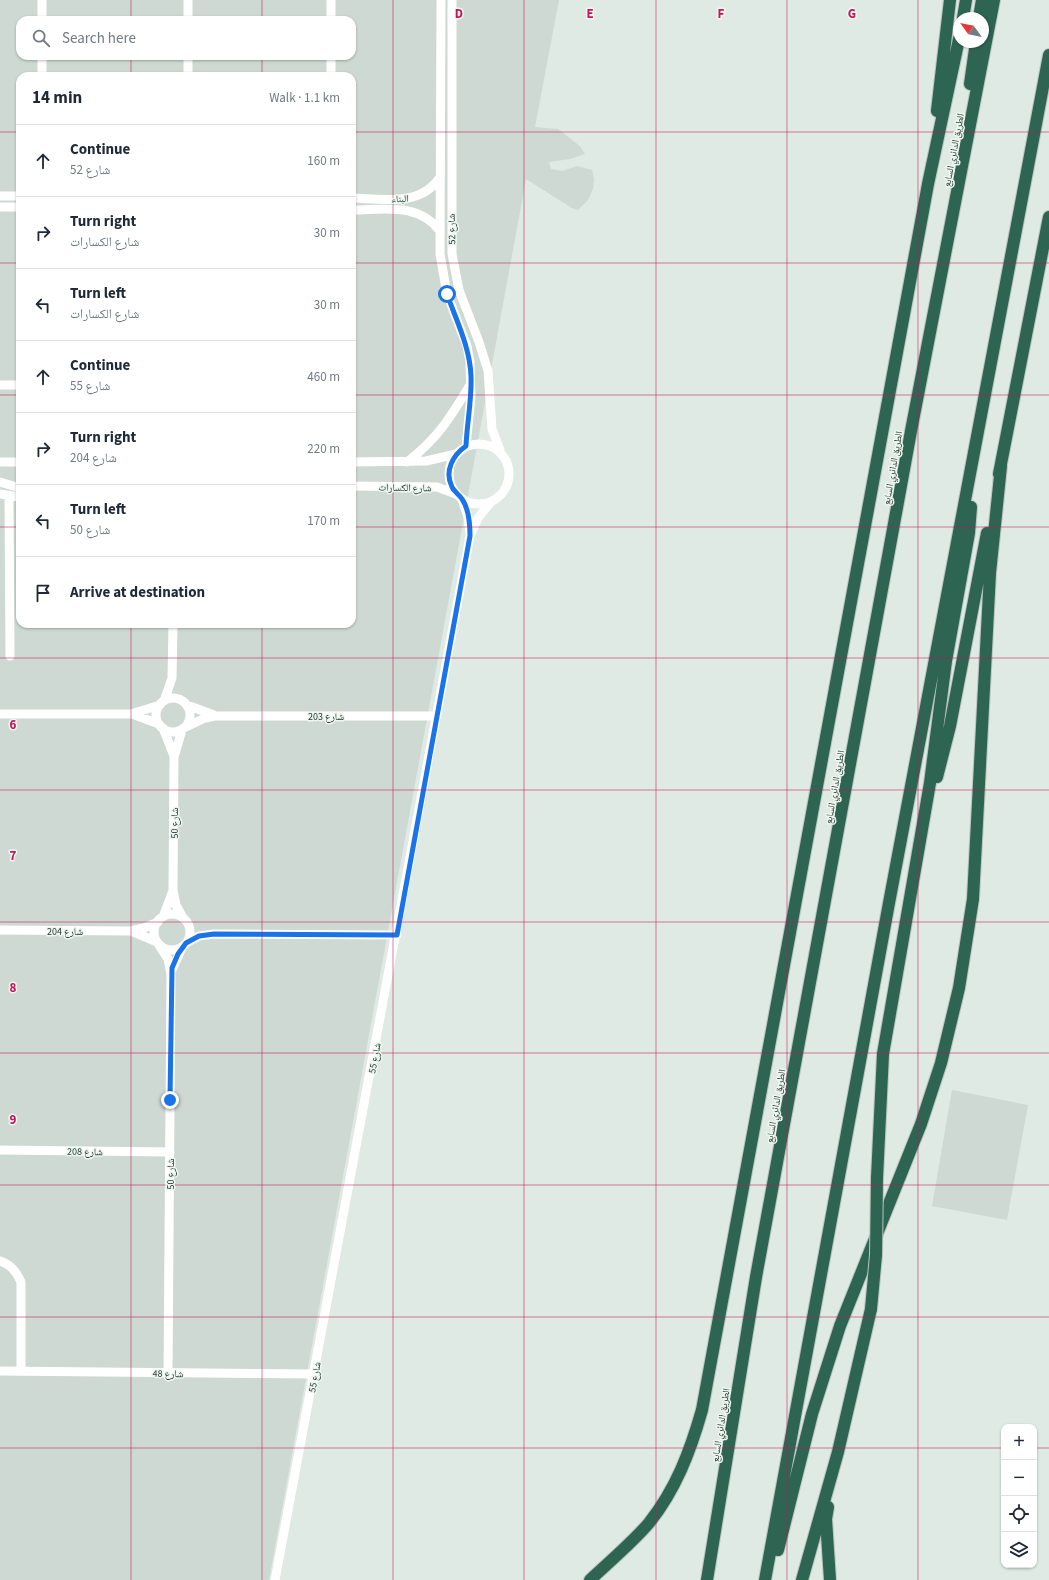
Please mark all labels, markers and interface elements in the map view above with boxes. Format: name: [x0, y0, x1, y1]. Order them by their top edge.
text: D: [455, 5, 463, 23]
text: E: [586, 5, 594, 23]
text: F: [718, 5, 725, 23]
text: G: [848, 5, 856, 23]
north arrow: [953, 12, 989, 48]
search box: [16, 16, 356, 60]
icon: search: [30, 27, 52, 49]
text: Search here: [62, 28, 136, 49]
text: 14 min: [32, 86, 82, 110]
text: Walk · 1.1 km: [269, 89, 340, 107]
street label: الطريق الدائري السابع: [940, 112, 968, 188]
text: Continue: [70, 139, 130, 160]
icon: ahead: [32, 150, 54, 172]
text: 160 m: [307, 152, 340, 170]
text: شارع 52: [70, 161, 110, 179]
street label: البناء: [391, 192, 409, 206]
text: Turn right: [70, 211, 136, 232]
street label: شارع 52: [445, 213, 459, 245]
icon: right: [32, 222, 54, 244]
text: 30 m: [314, 224, 340, 242]
text: شارع الكسارات: [70, 233, 139, 251]
text: Turn left: [70, 283, 126, 304]
route start: [438, 285, 456, 303]
icon: left: [32, 294, 54, 316]
text: 30 m: [314, 296, 340, 314]
text: شارع الكسارات: [70, 305, 139, 323]
text: Continue: [70, 355, 130, 376]
icon: ahead: [32, 366, 54, 388]
text: 460 m: [307, 368, 340, 386]
text: شارع 55: [70, 377, 110, 395]
text: Turn right: [70, 427, 136, 448]
street label: الطريق الدائري السابع: [880, 430, 907, 506]
icon: right: [32, 438, 54, 460]
text: 220 m: [307, 440, 340, 458]
text: شارع 204: [70, 449, 117, 467]
street label: شارع الكسارات: [378, 481, 432, 495]
text: Turn left: [70, 499, 126, 520]
icon: left: [32, 510, 54, 532]
text: 170 m: [307, 512, 340, 530]
text: شارع 50: [70, 521, 110, 539]
icon: arrive: [32, 582, 54, 604]
text: Arrive at destination: [70, 582, 205, 603]
street label: شارع 203: [308, 710, 344, 724]
text: 6: [10, 716, 17, 734]
street label: الطريق الدائري السابع: [822, 749, 849, 825]
street label: شارع 50: [168, 807, 182, 838]
text: 7: [10, 847, 17, 865]
street label: شارع 204: [47, 925, 83, 939]
text: 8: [10, 979, 17, 997]
street label: شارع 55: [365, 1041, 385, 1075]
street label: الطريق الدائري السابع: [763, 1068, 790, 1144]
route end: [161, 1091, 179, 1109]
text: 9: [10, 1111, 17, 1129]
street label: شارع 208: [67, 1145, 103, 1159]
street label: شارع 50: [164, 1158, 178, 1189]
street label: شارع 55: [305, 1360, 325, 1394]
street label: شارع 48: [152, 1367, 184, 1381]
street label: الطريق الدائري السابع: [708, 1387, 734, 1463]
map controls: [1001, 1424, 1037, 1568]
button: +: [1001, 1424, 1037, 1460]
button: −: [1001, 1460, 1037, 1496]
button: locate: [1001, 1496, 1037, 1532]
button: layers: [1001, 1532, 1037, 1568]

